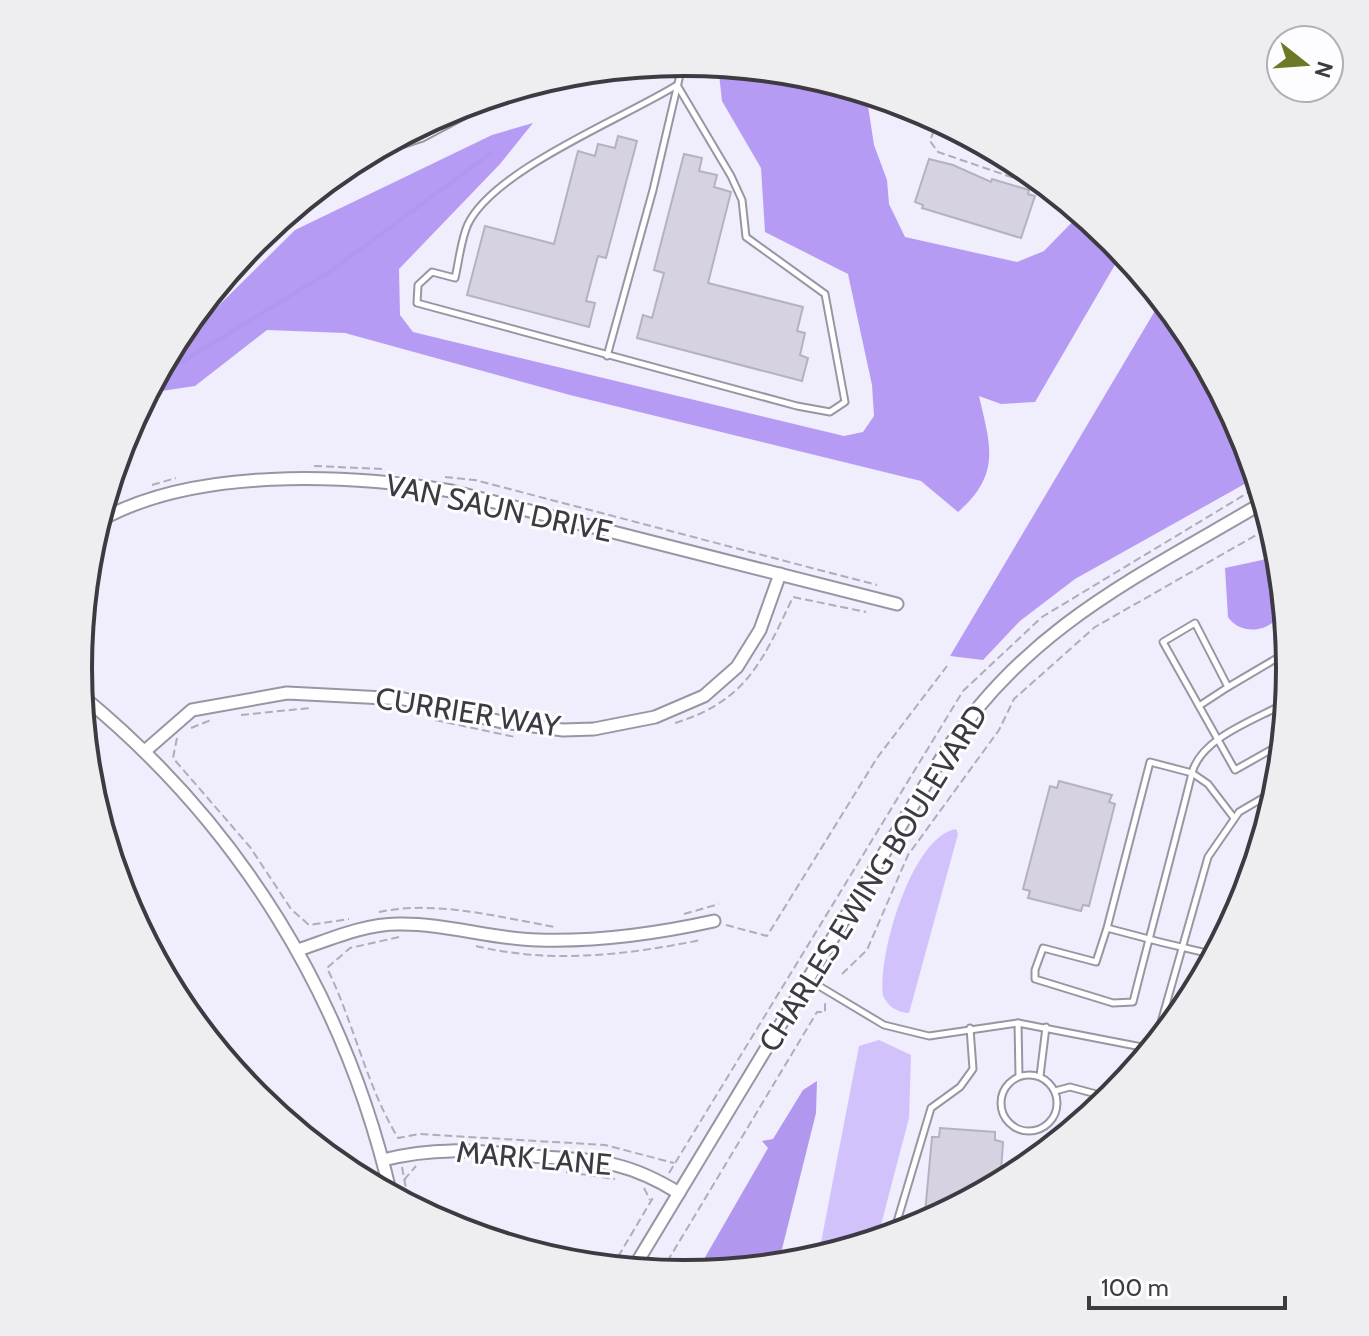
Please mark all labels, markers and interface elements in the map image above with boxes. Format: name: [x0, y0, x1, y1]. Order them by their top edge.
north arrow: [1265, 24, 1345, 104]
text: N: [1308, 58, 1339, 81]
street label: VAN SAUN DRIVE: [382, 466, 616, 550]
street label: CURRIER WAY: [373, 679, 564, 745]
street label: CHARLES EWING BOULEVARD: [751, 698, 995, 1058]
street label: MARK LANE: [455, 1133, 613, 1183]
scale bar: [1089, 1260, 1285, 1310]
text: 100 m: [1101, 1273, 1169, 1302]

